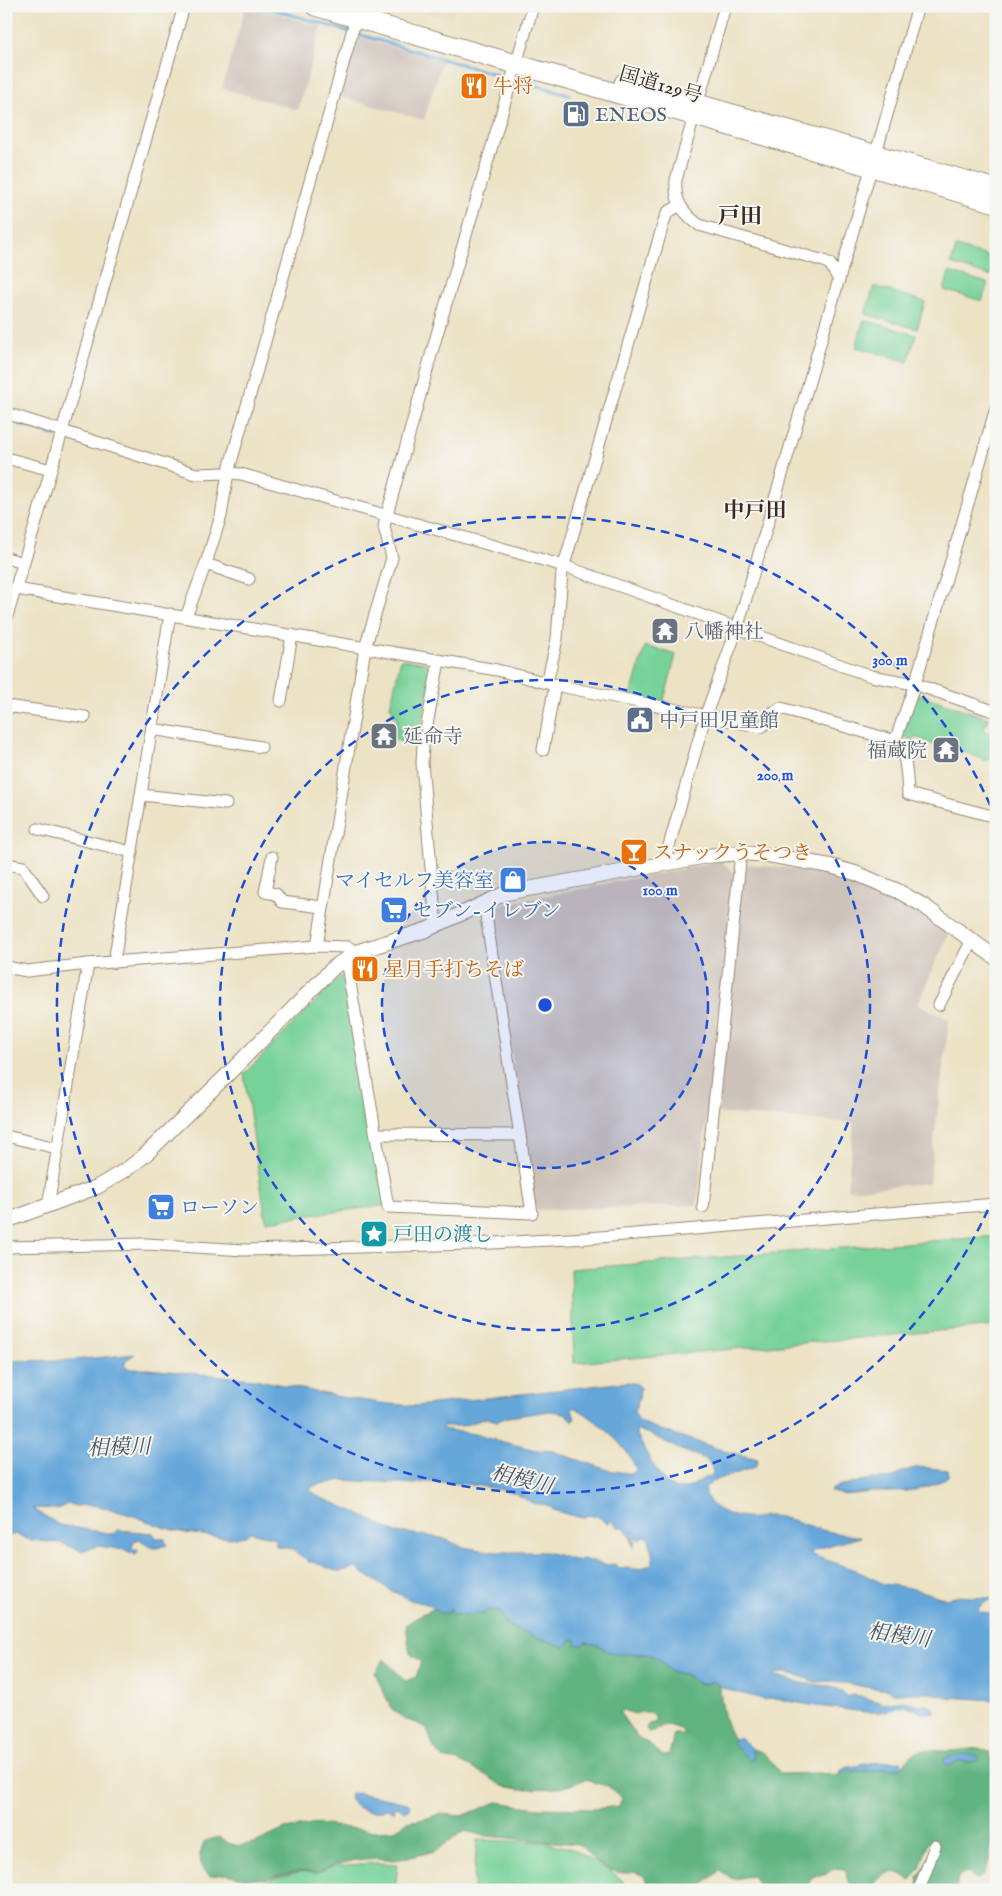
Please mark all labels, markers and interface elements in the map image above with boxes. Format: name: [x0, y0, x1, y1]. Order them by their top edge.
street label: 国道129号: [616, 62, 705, 109]
restaurant icon: 牛将: [459, 71, 489, 101]
place label: 牛将: [493, 75, 533, 100]
fuel station icon: ENEOS: [561, 99, 591, 129]
place label: ENEOS: [595, 103, 667, 128]
district label: 戸田: [718, 203, 762, 231]
district label: 中戸田: [724, 498, 787, 525]
temple icon: 八幡神社: [650, 616, 680, 646]
place label: 八幡神社: [684, 620, 764, 645]
text: 300 m: [872, 651, 908, 670]
public building icon: 中戸田児童館: [625, 705, 655, 735]
place label: 中戸田児童館: [659, 709, 779, 734]
temple icon: 延命寺: [369, 721, 399, 751]
place label: 延命寺: [403, 725, 463, 750]
temple icon: 福蔵院: [931, 735, 961, 765]
place label: 福蔵院: [867, 739, 927, 764]
text: 200 m: [757, 766, 794, 785]
bar icon: スナックうそつき: [619, 837, 649, 867]
place label: スナックうそつき: [653, 841, 812, 866]
shop icon: マイセルフ美容室: [498, 865, 528, 895]
place label: マイセルフ美容室: [335, 869, 494, 894]
text: 100 m: [642, 881, 678, 900]
supermarket icon: セブン-イレブン: [379, 895, 409, 925]
place label: セブン-イレブン: [413, 899, 561, 924]
restaurant icon: 星月手打ちそば: [350, 954, 380, 984]
place label: 星月手打ちそば: [384, 958, 524, 983]
centre of rings: [536, 996, 554, 1014]
supermarket icon: ローソン: [146, 1192, 176, 1222]
place label: ローソン: [180, 1196, 259, 1221]
place icon: 戸田の渡し: [359, 1219, 389, 1249]
place label: 戸田の渡し: [393, 1223, 493, 1248]
water label: 相模川: [87, 1434, 153, 1463]
water label: 相模川: [488, 1460, 557, 1502]
water label: 相模川: [866, 1619, 934, 1655]

